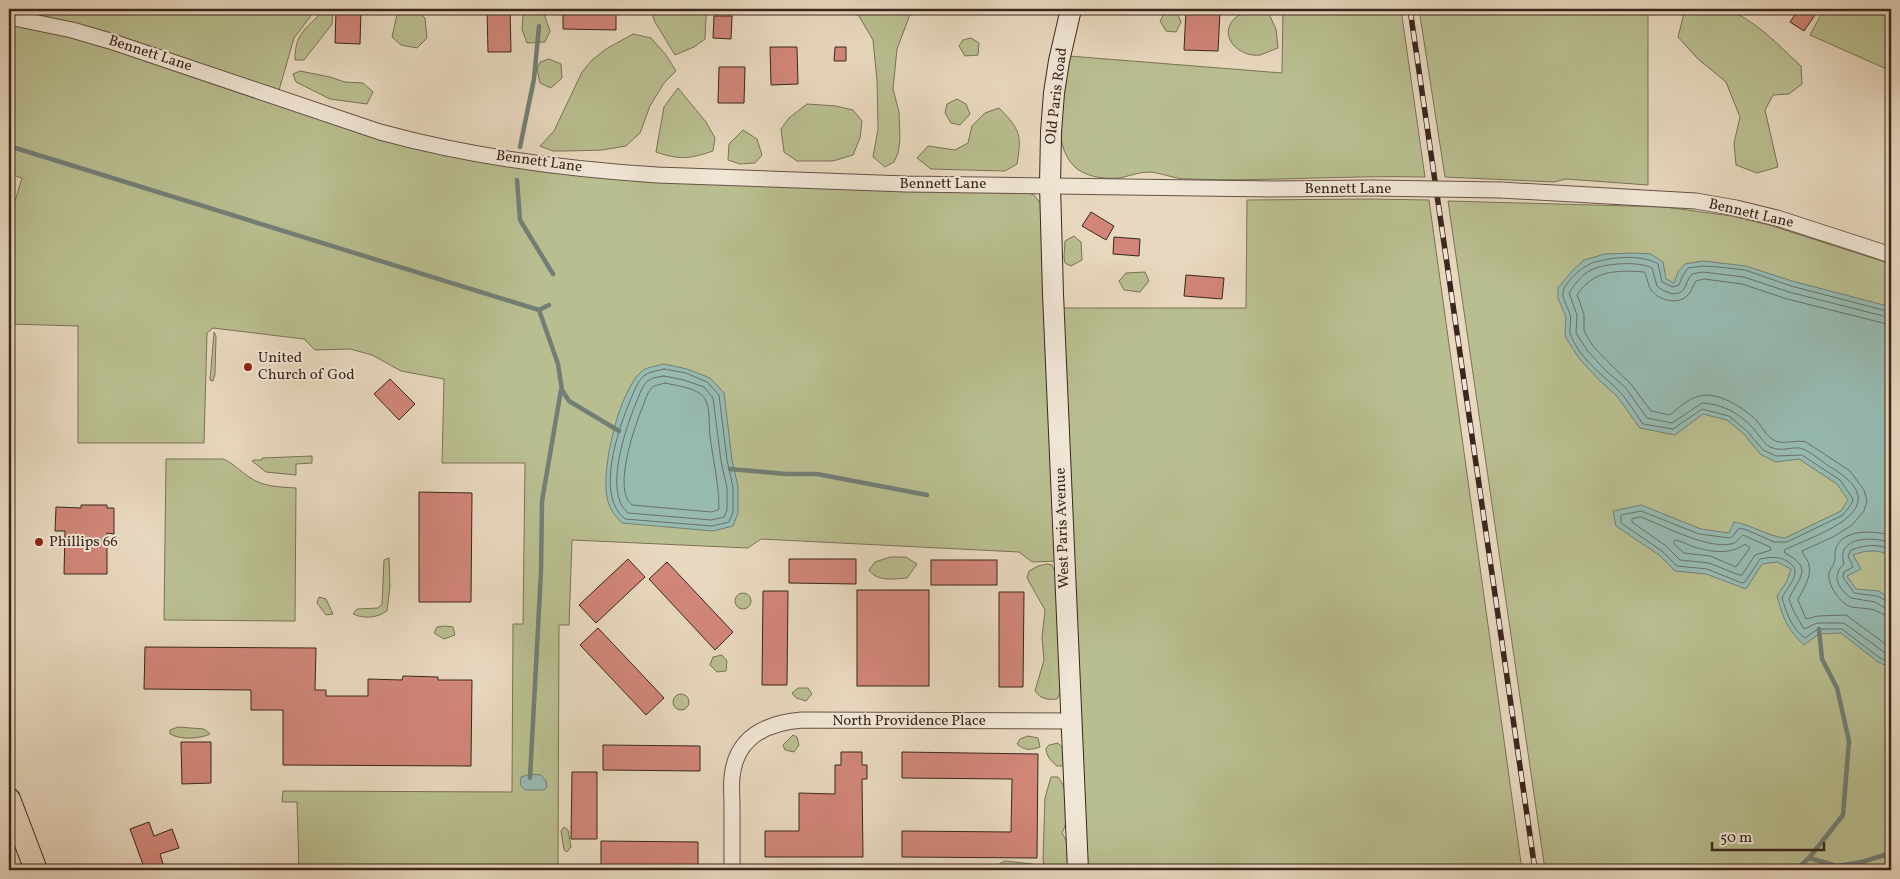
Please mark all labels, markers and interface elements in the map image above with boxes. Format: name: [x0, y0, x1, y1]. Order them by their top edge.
street label: Bennett Lane: [105, 31, 195, 77]
street label: Old Paris Road: [1041, 46, 1073, 146]
street label: Bennett Lane: [495, 146, 583, 178]
street label: Bennett Lane: [900, 174, 986, 195]
street label: Bennett Lane: [1305, 179, 1391, 200]
street label: Bennett Lane: [1706, 194, 1796, 234]
place label: United Church of God: [258, 348, 355, 386]
marker: United Church of God: [242, 361, 254, 373]
street label: West Paris Avenue: [1050, 467, 1076, 589]
place label: Phillips 66: [49, 532, 118, 553]
marker: Phillips 66: [33, 536, 45, 548]
street label: North Providence Place: [832, 711, 986, 732]
scale bar: [1712, 819, 1825, 851]
text: 50 m: [1720, 828, 1752, 849]

